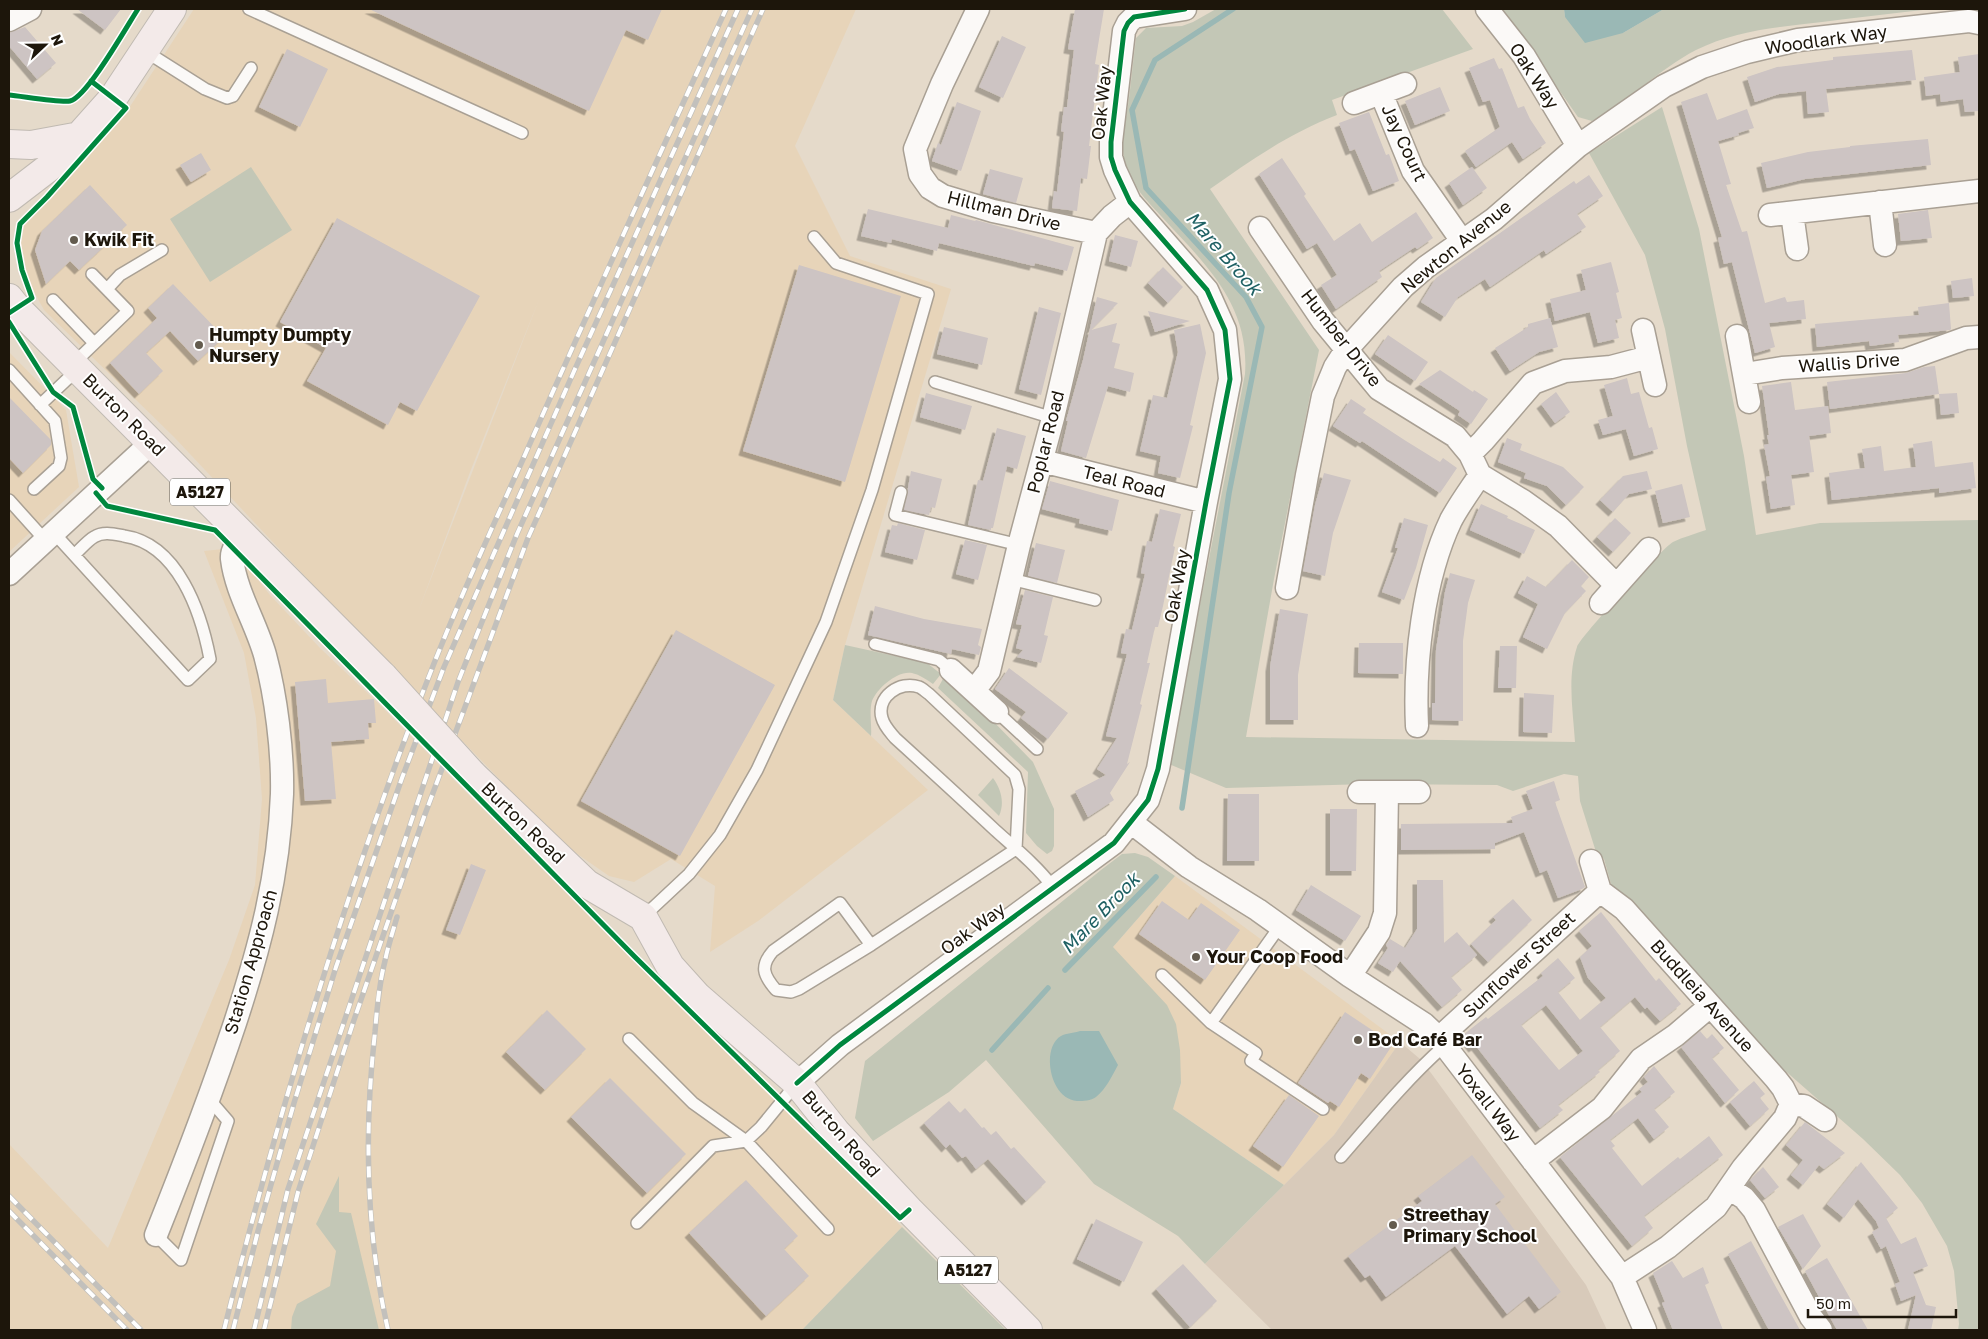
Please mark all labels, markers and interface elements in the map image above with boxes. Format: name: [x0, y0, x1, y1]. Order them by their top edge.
north arrow: [20, 20, 70, 70]
street label: Woodlark Way: [1763, 20, 1888, 58]
text: N: [48, 32, 67, 48]
street label: Oak Way: [1505, 38, 1564, 113]
street label: Oak Way: [1086, 65, 1116, 141]
street label: Jay Court: [1377, 100, 1432, 185]
street label: Hillman Drive: [945, 185, 1063, 235]
street label: Newton Avenue: [1396, 195, 1515, 298]
water label: Mare Brook: [1182, 206, 1269, 301]
place label: Kwik Fit: [84, 228, 154, 250]
marker: Kwik Fit: [68, 234, 80, 246]
street label: Humber Drive: [1297, 284, 1387, 391]
place label: Humpty Dumpty Nursery: [209, 323, 351, 366]
marker: Humpty Dumpty Nursery: [193, 339, 205, 351]
street label: Wallis Drive: [1797, 347, 1900, 377]
street label: Burton Road: [79, 368, 171, 460]
street label: Poplar Road: [1022, 388, 1068, 495]
street label: Teal Road: [1081, 460, 1168, 502]
road number: A5127: [170, 478, 230, 506]
street label: Oak Way: [1159, 547, 1193, 624]
street label: Burton Road: [477, 777, 570, 868]
water label: Mare Brook: [1055, 866, 1145, 958]
street label: Station Approach: [219, 887, 281, 1037]
street label: Oak Way: [936, 897, 1009, 959]
street label: Sunflower Street: [1457, 906, 1579, 1022]
street label: Buddleia Avenue: [1646, 934, 1759, 1056]
place label: Your Coop Food: [1206, 945, 1343, 967]
marker: Your Coop Food: [1190, 951, 1202, 963]
place label: Bod Café Bar: [1368, 1028, 1482, 1050]
marker: Bod Café Bar: [1352, 1034, 1364, 1046]
street label: Yoxall Way: [1452, 1059, 1526, 1146]
street label: Burton Road: [798, 1085, 885, 1181]
place label: Streethay Primary School: [1403, 1203, 1537, 1246]
marker: Streethay Primary School: [1387, 1219, 1399, 1231]
road number: A5127: [938, 1256, 998, 1284]
scale bar: [1808, 1286, 1956, 1318]
text: 50 m: [1816, 1294, 1851, 1312]

